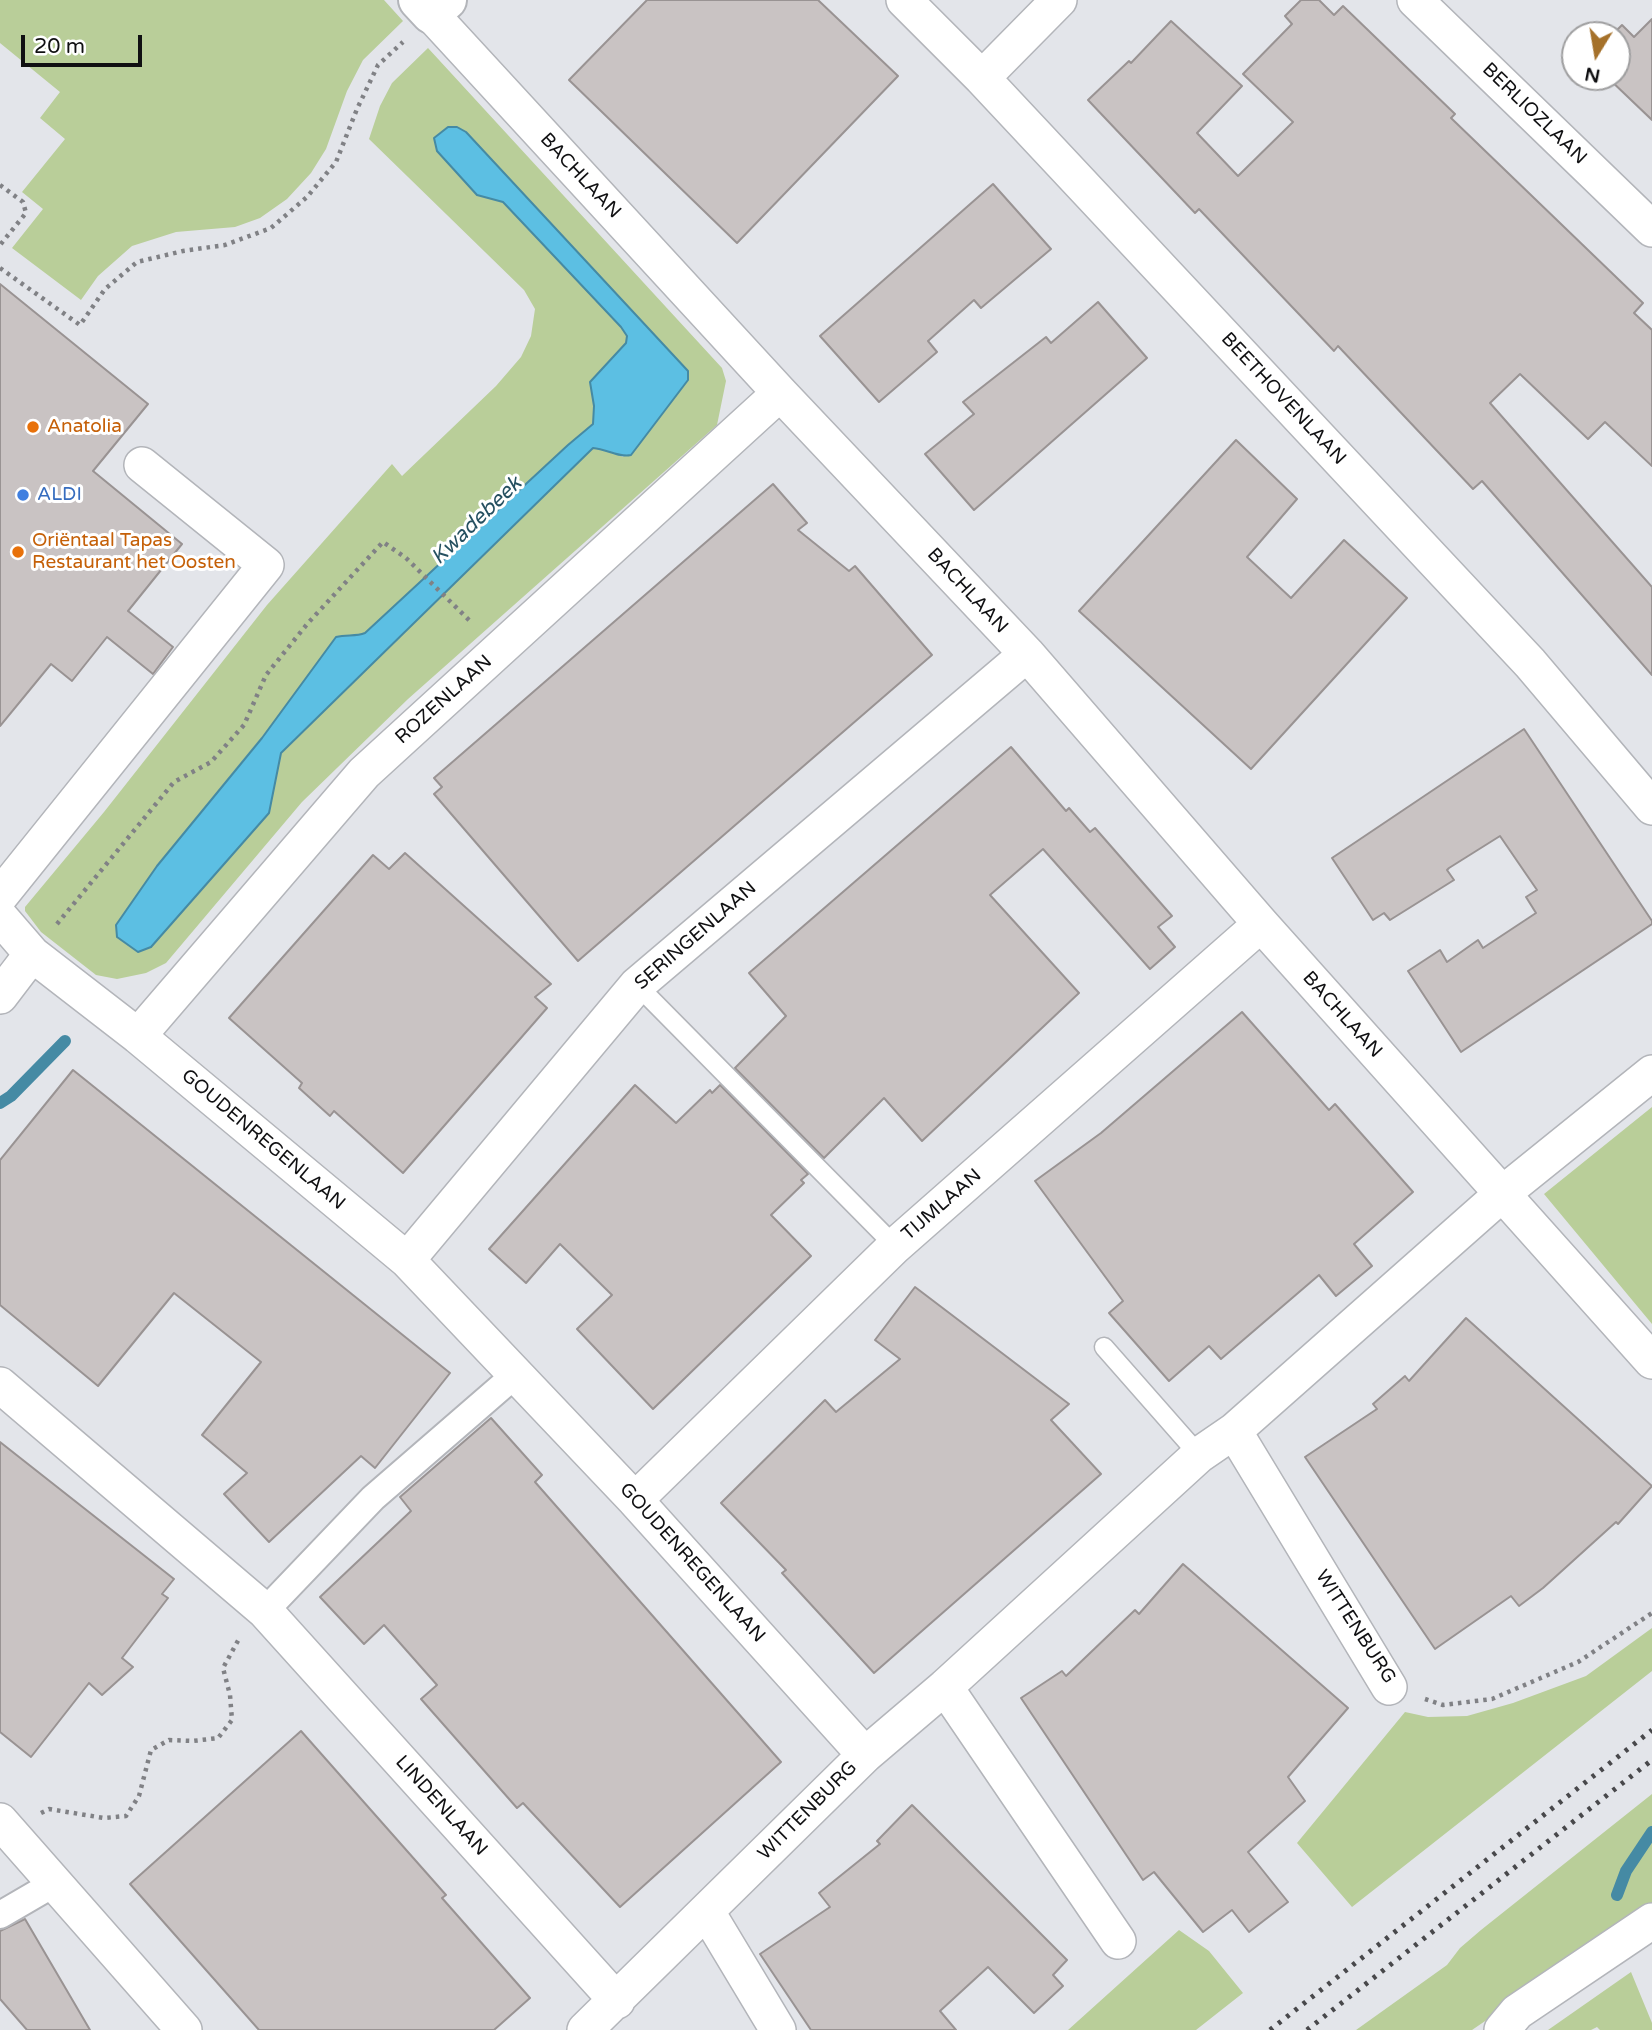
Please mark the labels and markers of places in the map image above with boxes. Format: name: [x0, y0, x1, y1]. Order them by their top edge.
place label: Anatolia: [47, 416, 122, 438]
marker: Anatolia: [25, 419, 41, 435]
place label: ALDI: [37, 484, 82, 506]
marker: ALDI: [15, 487, 31, 503]
place label: Oriëntaal Tapas Restaurant het Oosten: [32, 530, 236, 574]
marker: Oriëntaal Tapas Restaurant het Oosten: [10, 544, 26, 560]

